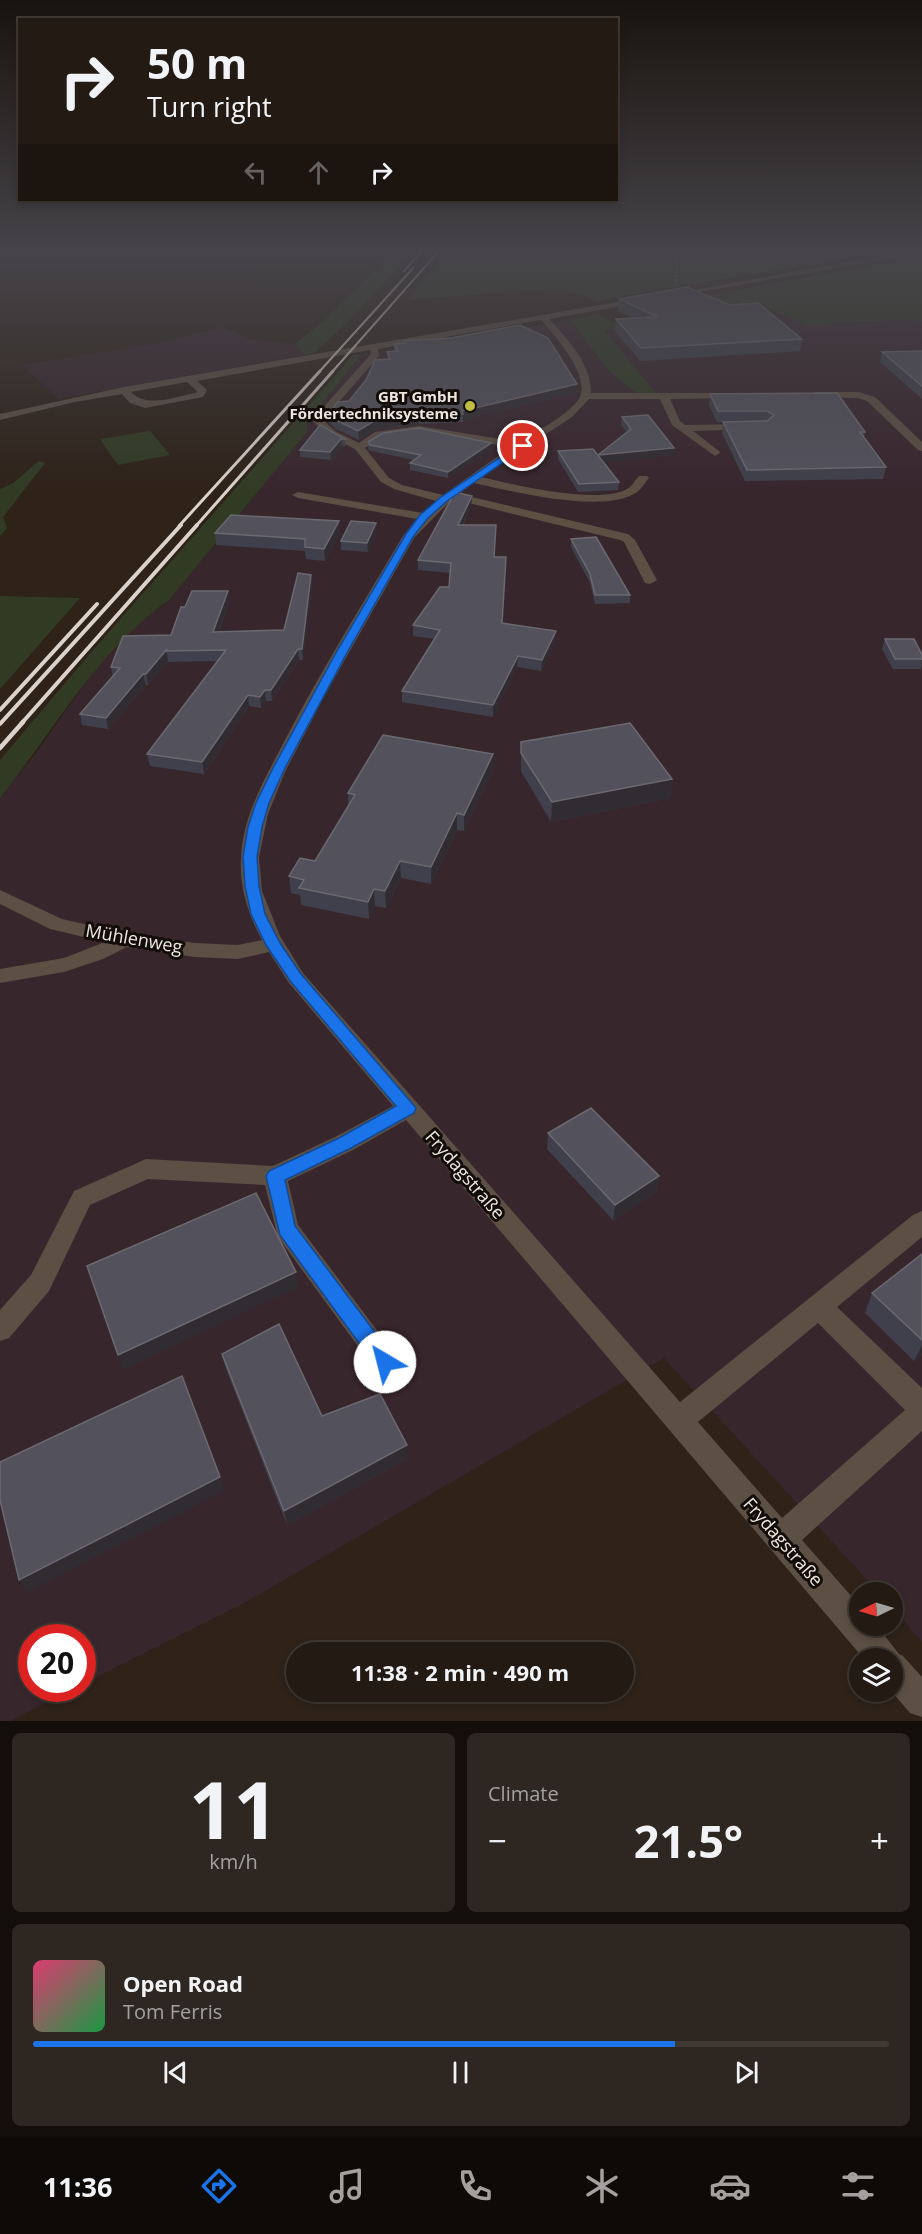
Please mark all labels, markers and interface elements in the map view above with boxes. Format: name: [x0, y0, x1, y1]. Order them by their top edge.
text: 50 m: [147, 34, 247, 91]
icon: right: [48, 42, 126, 120]
text: Turn right: [147, 88, 272, 125]
icon: left: [239, 156, 272, 189]
icon: ahead: [302, 156, 335, 189]
icon: right: [365, 156, 398, 189]
place label: GBT GmbH Fördertechniksysteme: [289, 386, 458, 423]
marker: GBT GmbH Fördertechniksysteme: [463, 399, 477, 413]
pin: [497, 420, 548, 471]
icon: arrive: [506, 429, 539, 462]
street label: Mühlenweg: [84, 918, 185, 958]
street label: Frydagstraße: [421, 1125, 511, 1224]
position arrow: [353, 1330, 417, 1394]
street label: Frydagstraße: [739, 1492, 829, 1591]
north arrow: [849, 1582, 903, 1636]
map controls: [849, 1582, 903, 1702]
speed limit sign: 20: [18, 1624, 96, 1702]
button: layers: [849, 1648, 903, 1702]
text: 11:38 · 2 min · 490 m: [351, 1657, 569, 1687]
text: 11: [189, 1756, 278, 1862]
text: Climate: [488, 1780, 559, 1807]
text: 21.5°: [634, 1810, 743, 1871]
text: −: [488, 1818, 507, 1863]
text: +: [870, 1818, 889, 1863]
text: km/h: [209, 1848, 258, 1875]
text: Open Road: [123, 1968, 243, 1998]
text: Tom Ferris: [123, 1998, 222, 2025]
icon: previous: [159, 2056, 192, 2089]
icon: pause: [444, 2056, 477, 2089]
icon: next: [730, 2056, 763, 2089]
icon: directions: [198, 2165, 240, 2207]
icon: music: [326, 2165, 368, 2207]
icon: phone: [454, 2165, 496, 2207]
icon: climate: [581, 2165, 623, 2207]
icon: car: [709, 2165, 751, 2207]
icon: filters: [837, 2165, 879, 2207]
text: 11:36: [43, 2168, 112, 2205]

